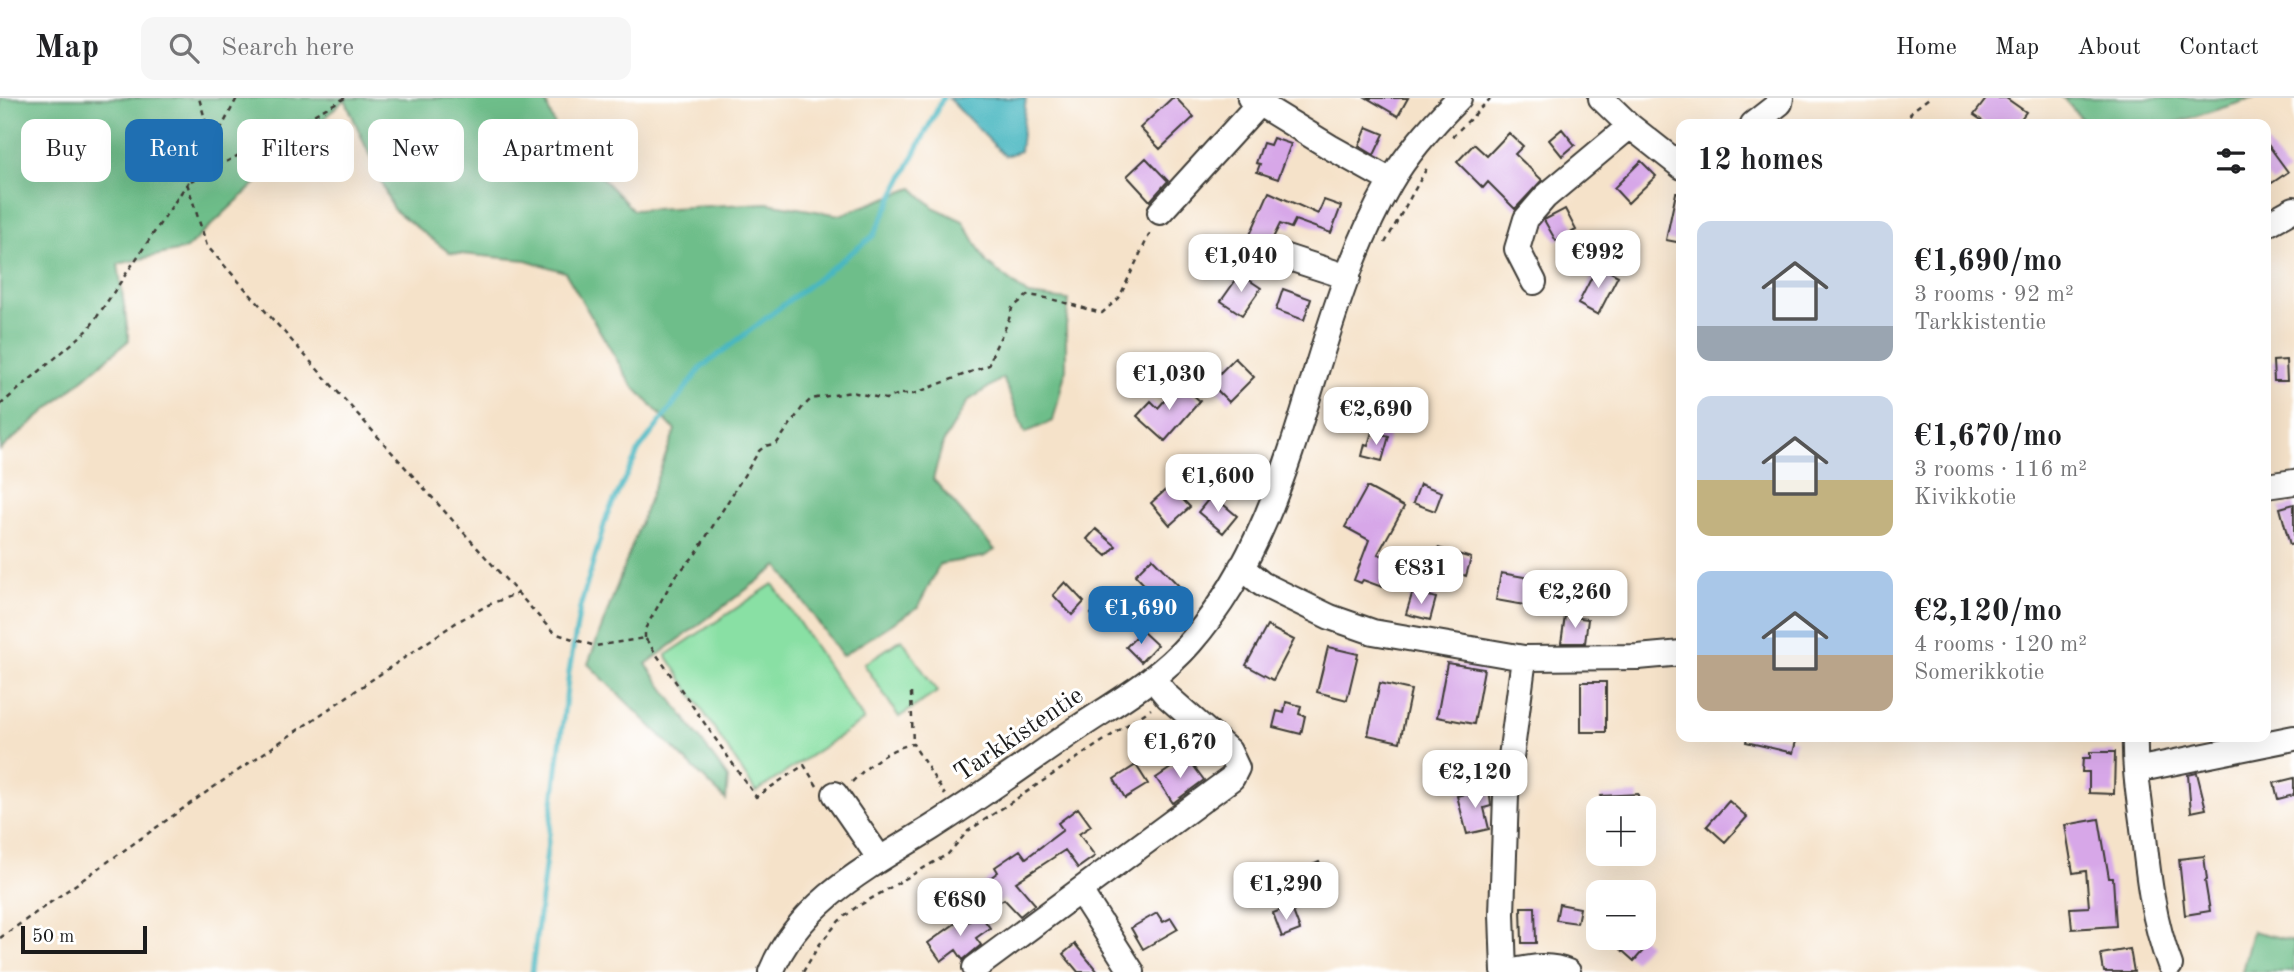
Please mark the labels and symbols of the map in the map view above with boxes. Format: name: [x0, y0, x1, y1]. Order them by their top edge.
pin: €992: [1557, 230, 1639, 290]
pin: €1,040: [1184, 234, 1298, 294]
pin: €1,030: [1112, 352, 1226, 412]
pin: €2,690: [1319, 388, 1433, 447]
pin: €1,600: [1161, 454, 1275, 514]
pin: €831: [1380, 546, 1462, 606]
pin: €2,260: [1518, 570, 1632, 630]
pin: €1,690: [1084, 587, 1198, 646]
street label: Tarkkistentie: [950, 682, 1088, 787]
pin: €1,670: [1123, 720, 1237, 780]
pin: €2,120: [1418, 750, 1532, 810]
pin: €1,290: [1229, 862, 1343, 922]
pin: €680: [919, 878, 1001, 938]
scale bar: [21, 923, 147, 955]

